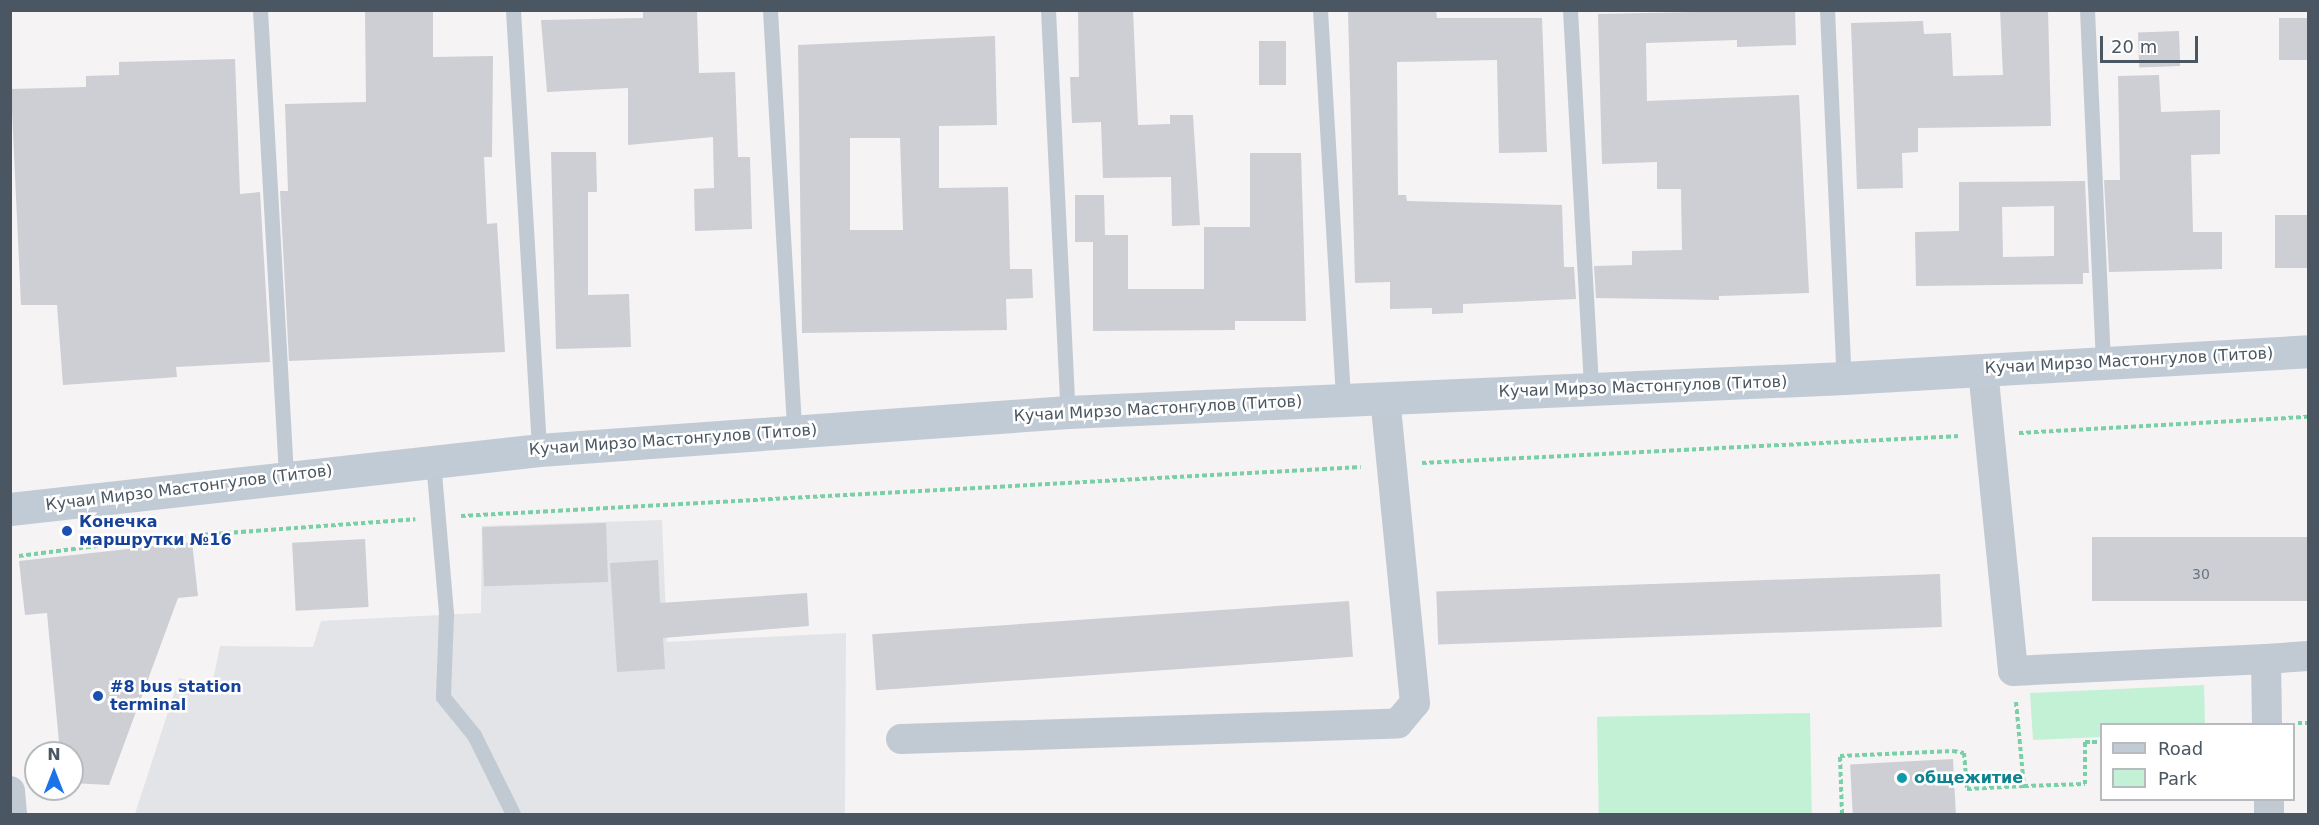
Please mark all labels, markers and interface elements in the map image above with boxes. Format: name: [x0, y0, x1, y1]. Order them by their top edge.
scale bar: [2103, 24, 2200, 62]
text: 20 m: [2111, 36, 2157, 57]
street label: Кучаи Мирзо Мастонгулов (Титов): [1984, 344, 2274, 378]
street label: Кучаи Мирзо Мастонгулов (Титов): [1498, 372, 1788, 402]
street label: Кучаи Мирзо Мастонгулов (Титов): [1013, 392, 1303, 426]
street label: Кучаи Мирзо Мастонгулов (Титов): [528, 420, 818, 460]
street label: Кучаи Мирзо Мастонгулов (Титов): [44, 461, 334, 515]
place label: Конечка маршрутки №16: [79, 512, 232, 550]
marker: Конечка маршрутки №16: [60, 524, 74, 538]
house number: 30: [2192, 566, 2210, 582]
place label: #8 bus station terminal: [110, 677, 242, 715]
marker: #8 bus station terminal: [91, 689, 105, 703]
legend: [2100, 723, 2295, 801]
text: Road: [2158, 738, 2203, 759]
north arrow: [24, 741, 84, 801]
text: N: [47, 745, 61, 764]
place label: общежитие: [1914, 768, 2023, 788]
text: Park: [2158, 768, 2197, 789]
marker: общежитие: [1895, 771, 1909, 785]

